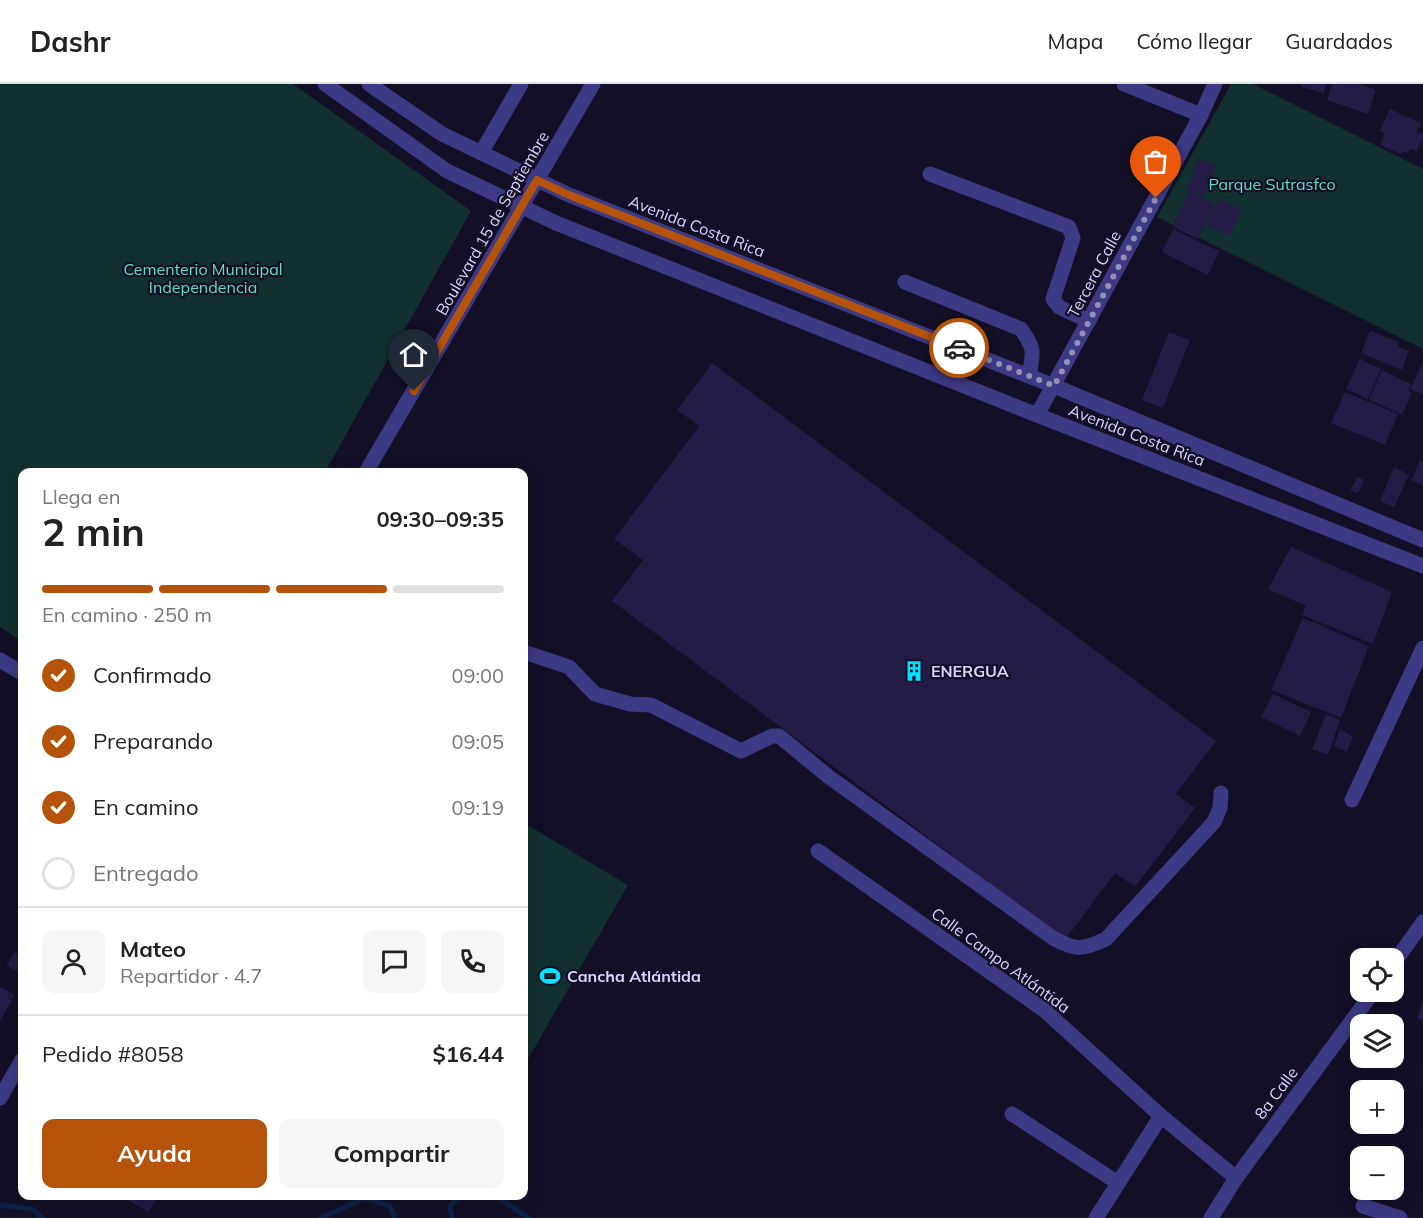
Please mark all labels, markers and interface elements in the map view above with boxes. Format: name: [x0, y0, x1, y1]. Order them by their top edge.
text: Dashr: [30, 24, 111, 59]
text: Mapa: [1048, 28, 1103, 54]
text: Cómo llegar: [1136, 28, 1252, 54]
text: Guardados: [1285, 28, 1393, 54]
street label: Boulevard 15 de Septiembre: [431, 127, 553, 319]
pin: [1130, 136, 1181, 198]
icon: bag: [1139, 145, 1172, 178]
park label: Parque Sutrasfco: [1208, 174, 1336, 194]
street label: Avenida Costa Rica: [626, 191, 768, 261]
street label: Tercera Calle: [1063, 227, 1125, 321]
park label: Cementerio Municipal Independencia: [123, 259, 283, 297]
courier: [929, 318, 989, 378]
pin: [388, 329, 439, 391]
icon: car: [943, 332, 976, 365]
icon: home: [397, 338, 430, 371]
street label: Avenida Costa Rica: [1066, 400, 1208, 470]
text: Llega en: [42, 484, 120, 509]
text: 09:30–09:35: [376, 505, 504, 533]
text: 2 min: [42, 507, 145, 556]
text: En camino · 250 m: [42, 602, 212, 627]
icon: check: [42, 659, 75, 692]
building icon: ENERGUA: [902, 659, 926, 683]
text: Confirmado: [93, 661, 212, 689]
place label: ENERGUA: [931, 661, 1009, 681]
text: 09:00: [451, 663, 504, 688]
icon: check: [42, 725, 75, 758]
text: Preparando: [93, 727, 213, 755]
text: 09:05: [451, 729, 504, 754]
icon: check: [42, 791, 75, 824]
text: En camino: [93, 793, 199, 821]
text: 09:19: [451, 795, 504, 820]
text: Entregado: [93, 859, 199, 887]
street label: Calle Campo Atlántida: [928, 903, 1074, 1017]
button: person: [42, 930, 105, 993]
button: chat: [363, 930, 426, 993]
button: phone: [441, 930, 504, 993]
text: Mateo: [120, 935, 186, 963]
map controls: [1350, 948, 1404, 1200]
button: locate: [1350, 948, 1404, 1002]
text: Repartidor · 4.7: [120, 963, 262, 988]
sports icon: Cancha Atlántida: [538, 964, 562, 988]
place label: Cancha Atlántida: [567, 966, 701, 986]
button: layers: [1350, 1014, 1404, 1068]
text: Pedido #8058: [42, 1040, 184, 1068]
text: $16.44: [433, 1040, 504, 1068]
street label: 8a Calle: [1250, 1063, 1302, 1123]
button: +: [1350, 1080, 1404, 1134]
button: Ayuda: [42, 1119, 267, 1188]
button: Compartir: [279, 1119, 504, 1188]
button: −: [1350, 1146, 1404, 1200]

